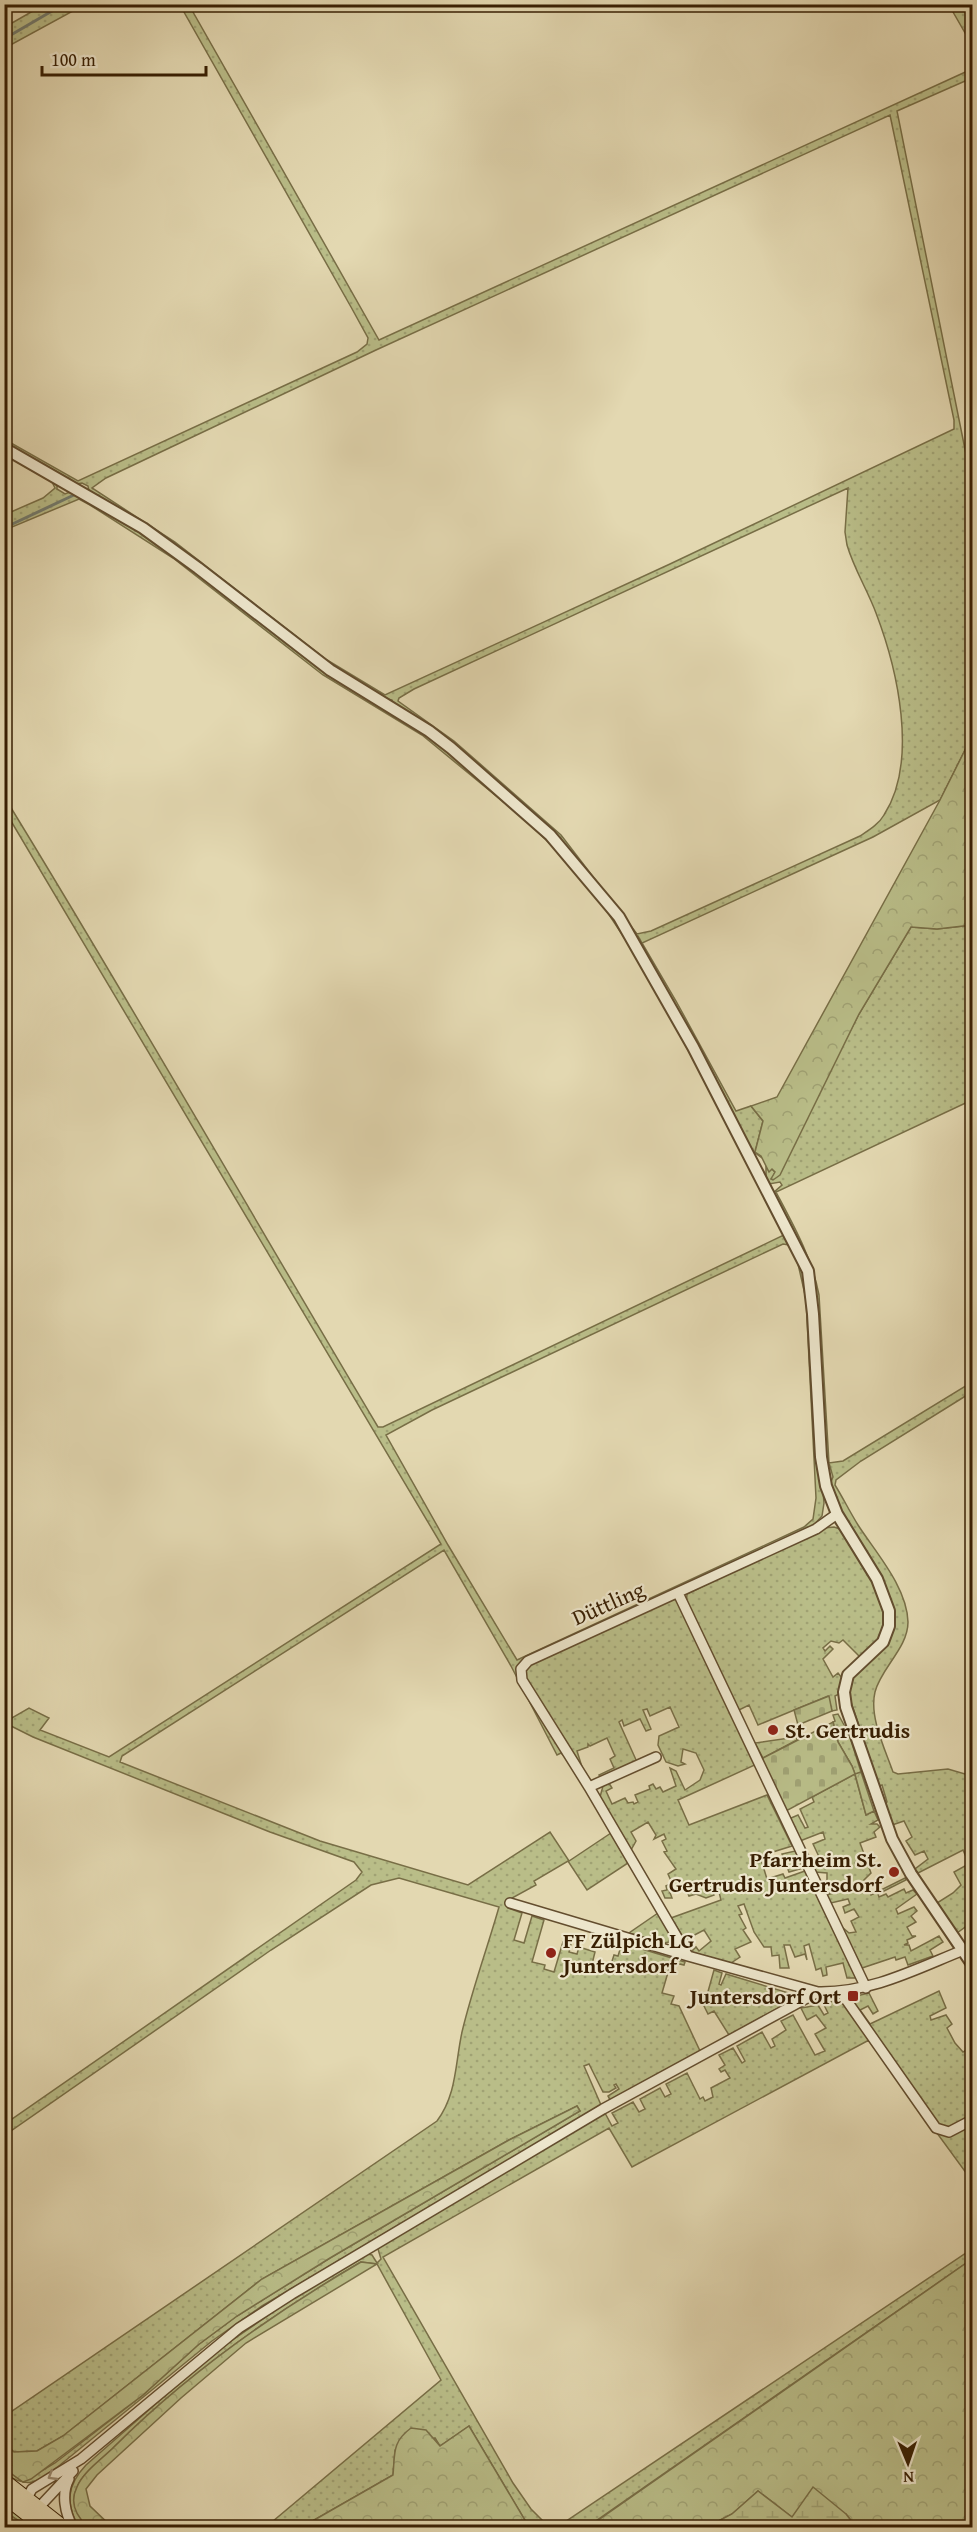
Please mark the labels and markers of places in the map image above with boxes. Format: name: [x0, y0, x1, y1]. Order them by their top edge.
place label: St. Gertrudis: [785, 1714, 910, 1746]
marker: St. Gertrudis: [766, 1723, 780, 1737]
place label: Pfarrheim St. Gertrudis Juntersdorf: [669, 1843, 884, 1900]
marker: Pfarrheim St. Gertrudis Juntersdorf: [887, 1865, 901, 1879]
place label: FF Zülpich LG Juntersdorf: [559, 1924, 694, 1981]
marker: FF Zülpich LG Juntersdorf: [544, 1946, 558, 1960]
place label: Juntersdorf Ort: [686, 1980, 842, 2012]
marker: Juntersdorf Ort: [846, 1989, 860, 2003]

